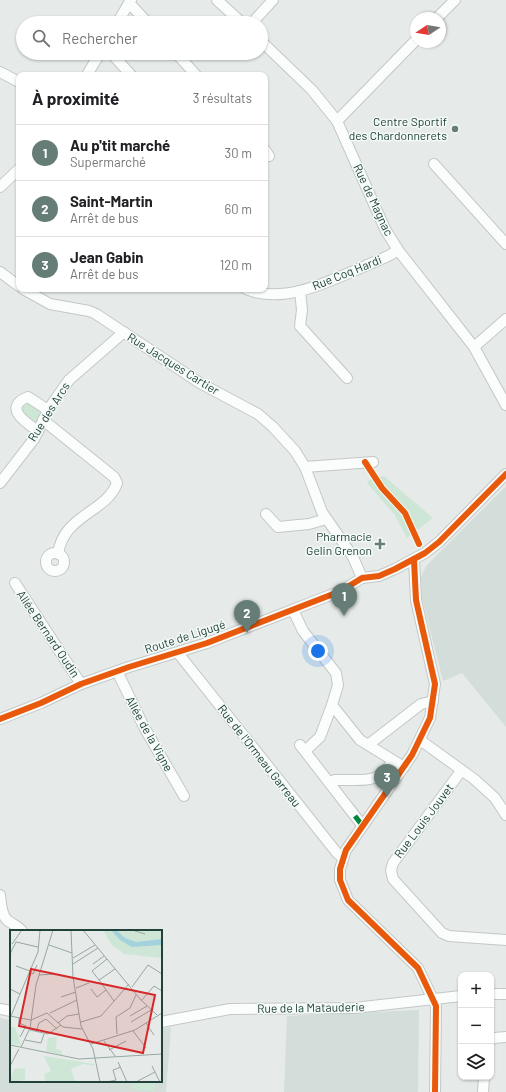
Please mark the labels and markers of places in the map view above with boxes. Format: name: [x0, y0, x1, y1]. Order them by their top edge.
place label: Centre Sportif des Chardonnerets: [349, 114, 447, 142]
marker: Centre Sportif des Chardonnerets: [450, 124, 460, 134]
place label: Pharmacie Gelin Grenon: [306, 529, 372, 557]
marker: Pharmacie Gelin Grenon: [375, 539, 385, 549]
pin: 1: [331, 583, 357, 616]
pin: 2: [234, 600, 260, 633]
pin: 3: [374, 764, 400, 797]

